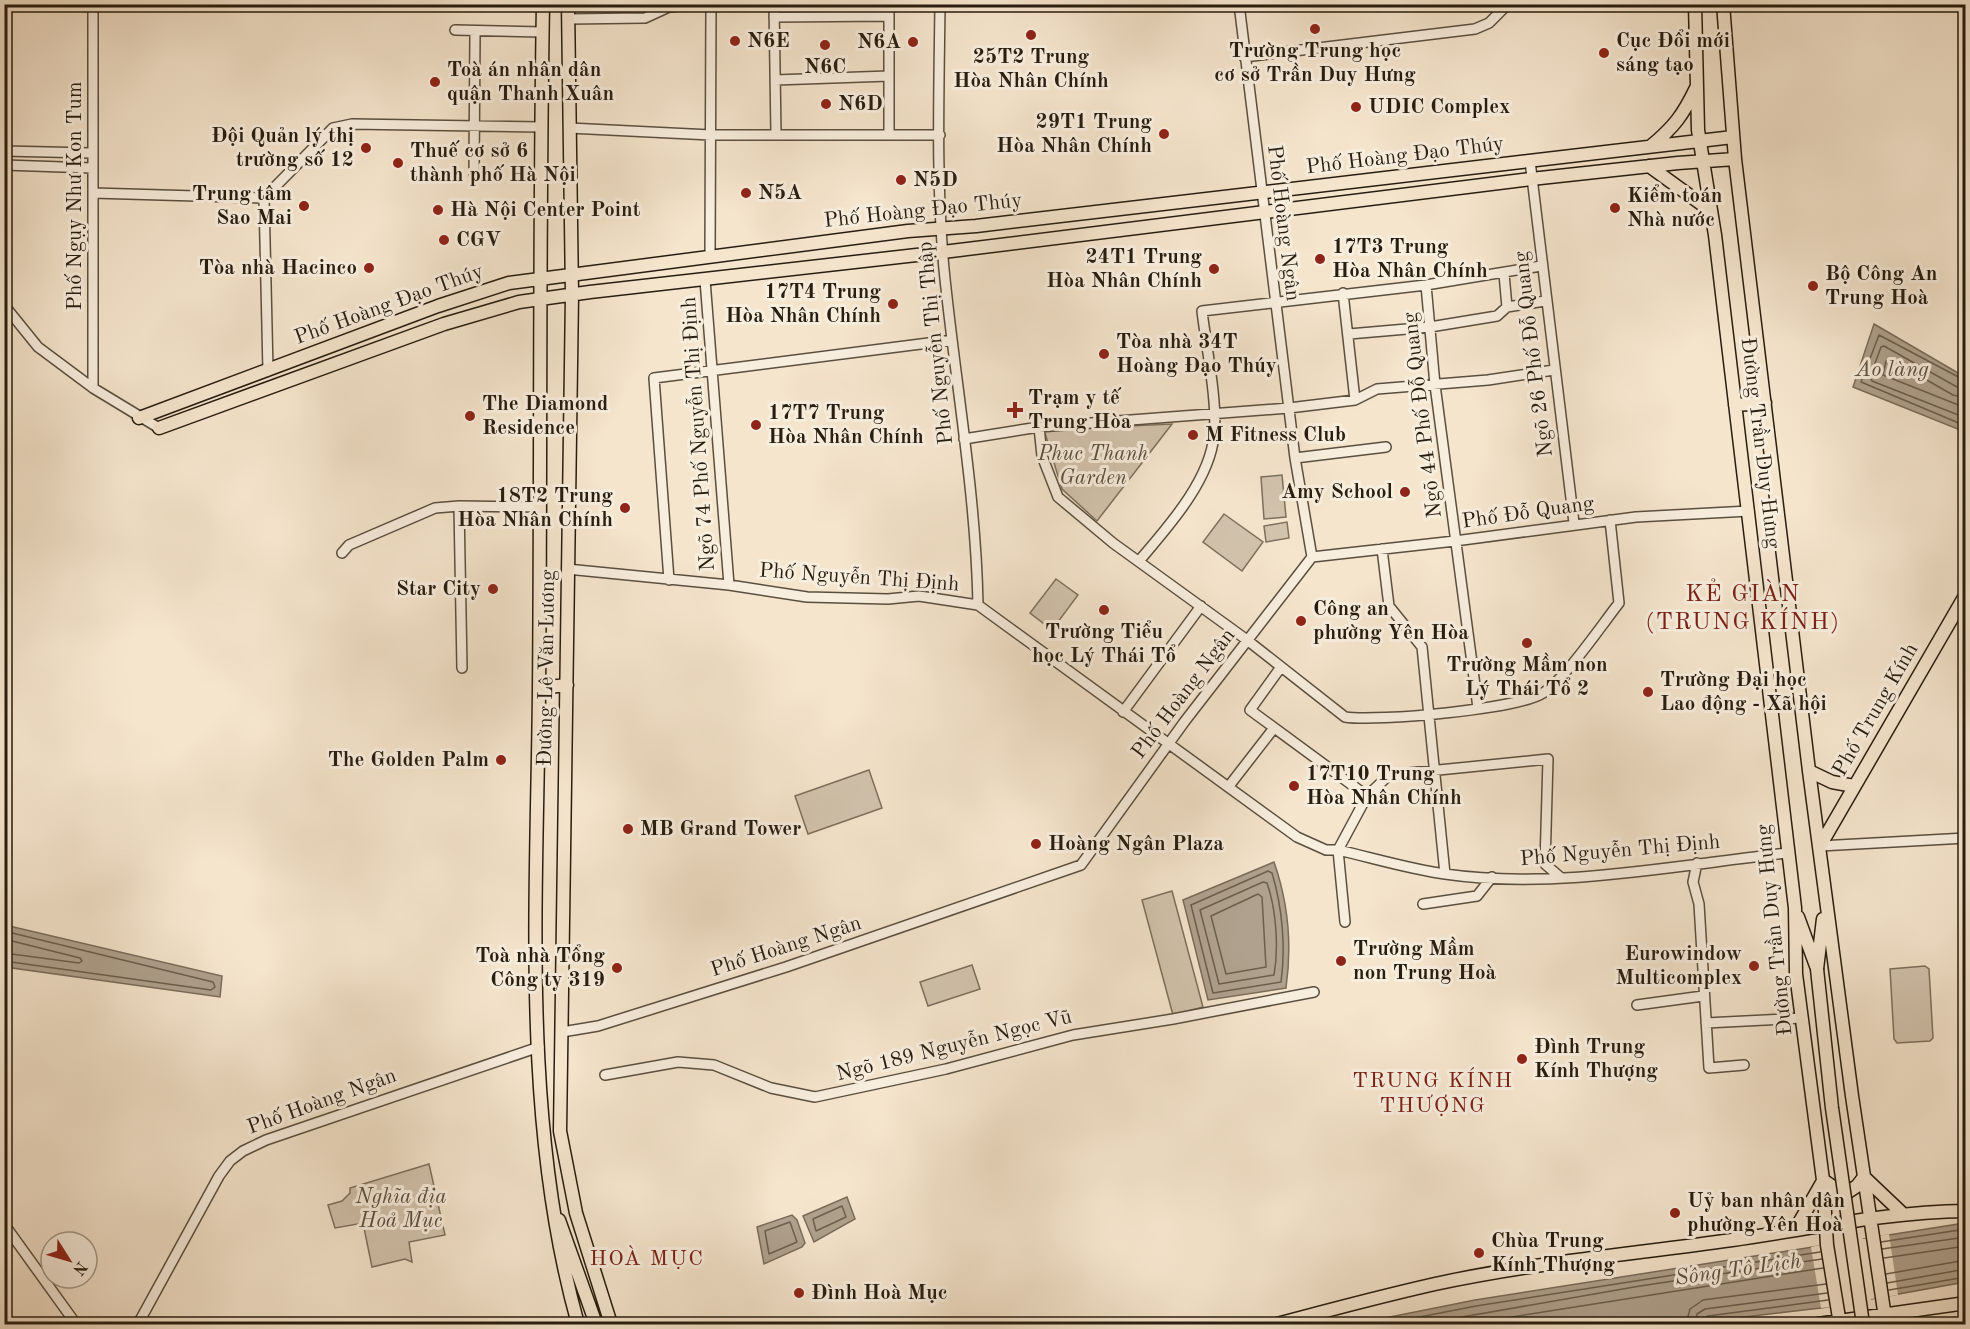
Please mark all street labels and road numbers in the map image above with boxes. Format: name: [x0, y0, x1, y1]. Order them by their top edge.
street label: Phố Ngụy Như Kon Tum: [64, 82, 86, 310]
street label: Phố Hoàng Đạo Thúy: [1305, 132, 1505, 179]
street label: Phố Hoàng Ngân: [1263, 144, 1304, 302]
street label: Phố Hoàng Đạo Thúy: [823, 189, 1023, 232]
street label: Phố Nguyễn Thị Thập: [913, 240, 957, 446]
street label: Ngõ 26 Phố Đỗ Quang: [1509, 249, 1557, 458]
street label: Phố Hoàng Đạo Thúy: [291, 260, 486, 349]
street label: Ngõ 74 Phố Nguyễn Thị Định: [677, 296, 719, 572]
street label: Ngõ 44 Phố Đỗ Quang: [1398, 310, 1446, 519]
street label: Đường Trần Duy Hưng: [1737, 336, 1785, 550]
street label: Phố Đỗ Quang: [1460, 491, 1596, 533]
street label: Phố Nguyễn Thị Định: [758, 559, 960, 595]
street label: Đường Lê Văn Lương: [535, 569, 559, 767]
street label: Phố Hoàng Ngân: [1128, 624, 1240, 763]
street label: Phố Trung Kính: [1829, 639, 1923, 780]
street label: Đường Trần Duy Hưng: [1751, 823, 1797, 1037]
street label: Phố Nguyễn Thị Định: [1519, 830, 1721, 870]
street label: Phố Hoàng Ngân: [708, 912, 864, 981]
street label: Ngõ 189 Nguyễn Ngọc Vũ: [834, 1005, 1074, 1085]
street label: Phố Hoàng Ngân: [244, 1064, 399, 1139]

